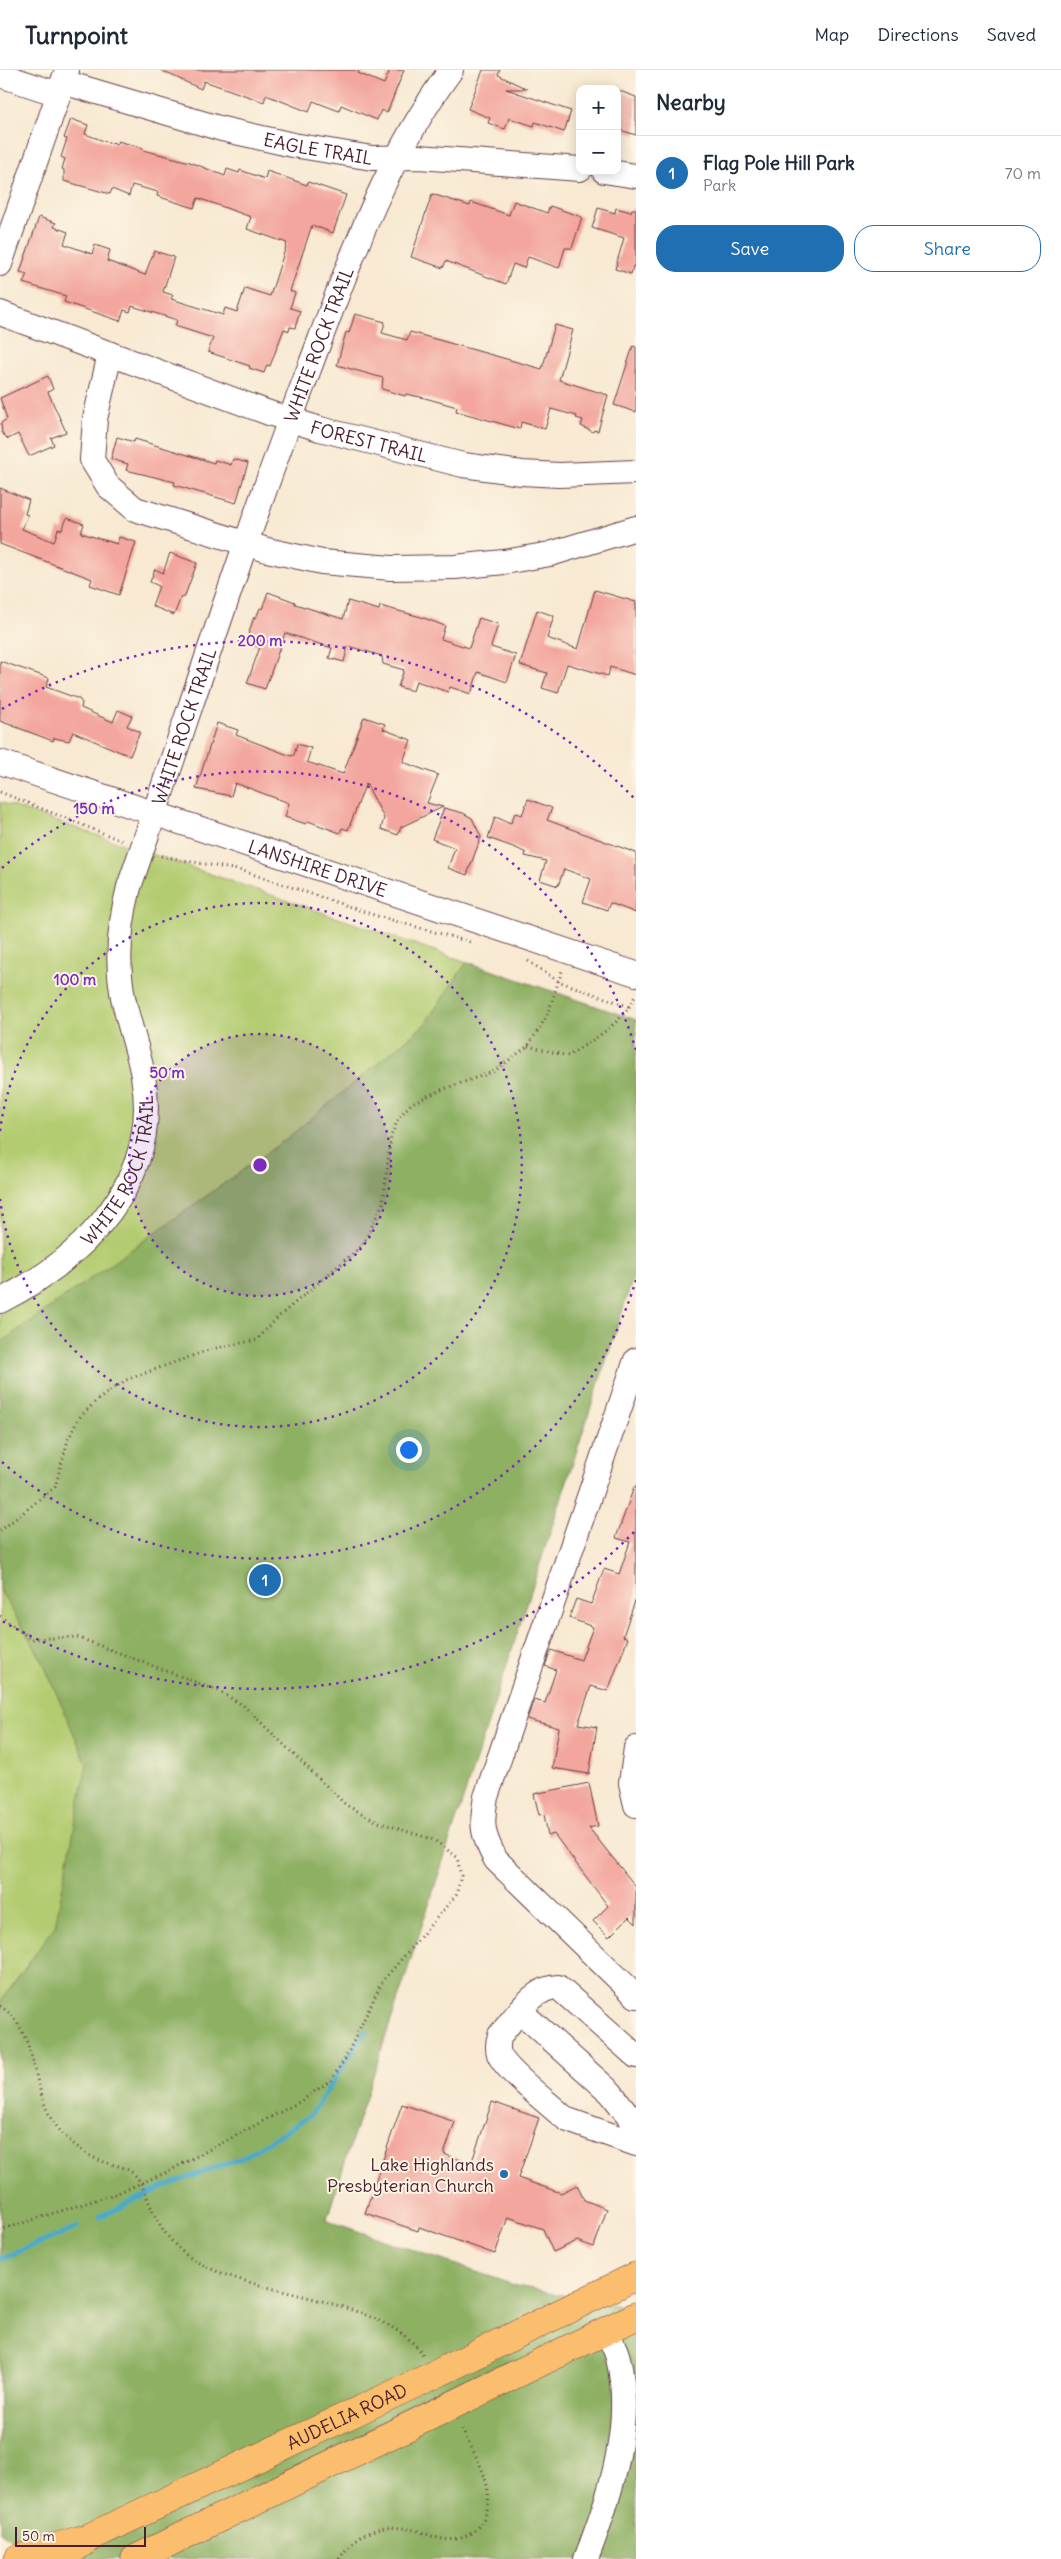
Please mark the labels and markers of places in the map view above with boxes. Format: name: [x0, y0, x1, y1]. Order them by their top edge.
centre of rings: [251, 1156, 269, 1174]
pin: 1: [249, 1561, 281, 1599]
place label: Lake Highlands Presbyterian Church: [327, 2153, 494, 2197]
marker: Lake Highlands Presbyterian Church: [498, 2168, 510, 2180]

